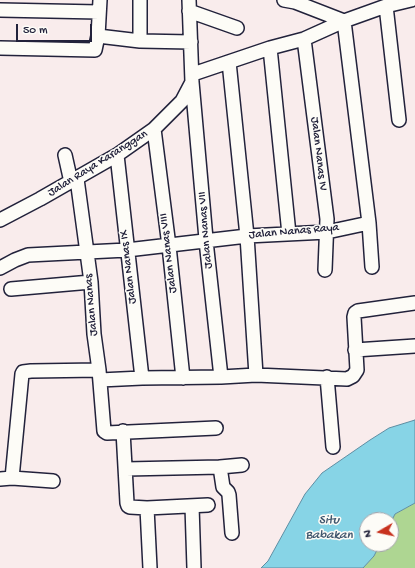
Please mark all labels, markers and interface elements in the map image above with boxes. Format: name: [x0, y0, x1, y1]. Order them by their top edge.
scale bar: [18, 16, 94, 42]
text: 50 m: [23, 24, 48, 38]
street label: Jalan Nanas IV: [306, 116, 330, 192]
street label: Jalan Raya Karanggan: [45, 127, 151, 201]
street label: Jalan Nanas VII: [195, 191, 217, 269]
street label: Jalan Nanas VIII: [157, 212, 181, 294]
street label: Jalan Nanas Raya: [248, 221, 340, 243]
street label: Jalan Nanas IX: [117, 229, 141, 305]
street label: Jalan Nanas: [82, 273, 102, 337]
north arrow: [359, 512, 399, 552]
water label: Situ Babakan: [305, 513, 353, 544]
text: N: [362, 529, 375, 538]

